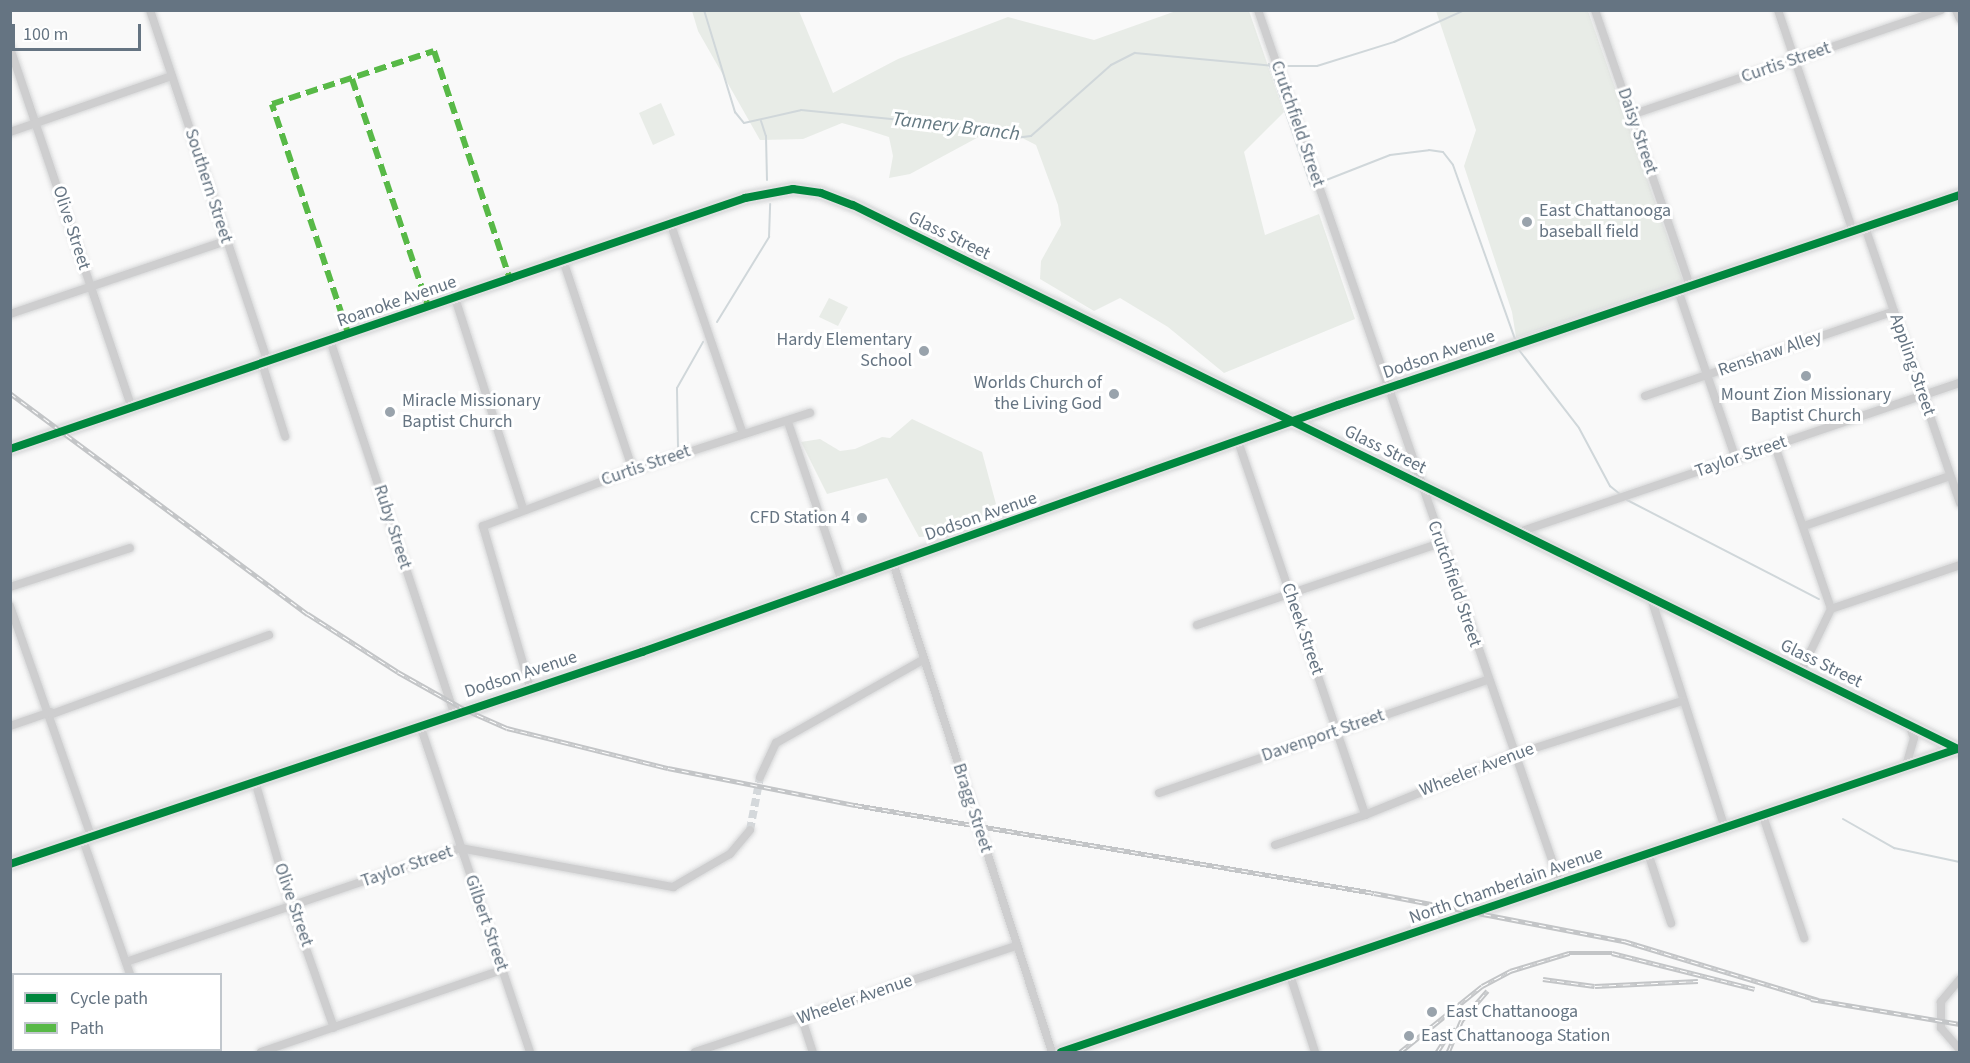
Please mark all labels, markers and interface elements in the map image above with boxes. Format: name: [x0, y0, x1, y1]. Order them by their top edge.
scale bar: [15, 12, 144, 50]
text: 100 m: [23, 22, 68, 47]
street label: Curtis Street: [1739, 38, 1833, 88]
street label: Crutchfield Street: [1265, 58, 1329, 190]
street label: Daisy Street: [1612, 85, 1662, 177]
water label: Tannery Branch: [891, 107, 1021, 147]
street label: Southern Street: [179, 126, 237, 246]
street label: Olive Street: [47, 183, 95, 273]
place label: East Chattanooga baseball field: [1539, 201, 1671, 244]
street label: Glass Street: [904, 207, 994, 265]
marker: East Chattanooga baseball field: [1520, 215, 1534, 229]
street label: Roanoke Avenue: [334, 271, 460, 333]
street label: Appling Street: [1884, 311, 1940, 419]
street label: Dodson Avenue: [1380, 326, 1498, 384]
street label: Renshaw Alley: [1715, 326, 1825, 382]
place label: Hardy Elementary School: [777, 330, 912, 372]
marker: Hardy Elementary School: [917, 344, 931, 358]
marker: Mount Zion Missionary Baptist Church: [1799, 369, 1813, 383]
place label: Worlds Church of the Living God: [974, 373, 1102, 416]
place label: Mount Zion Missionary Baptist Church: [1721, 385, 1891, 428]
marker: Worlds Church of the Living God: [1107, 387, 1121, 401]
place label: Miracle Missionary Baptist Church: [402, 391, 541, 434]
marker: Miracle Missionary Baptist Church: [383, 405, 397, 419]
street label: Glass Street: [1340, 421, 1430, 479]
street label: Taylor Street: [1693, 431, 1789, 483]
street label: Curtis Street: [599, 441, 693, 491]
street label: Ruby Street: [368, 482, 416, 572]
street label: Dodson Avenue: [922, 488, 1040, 546]
place label: CFD Station 4: [750, 507, 850, 529]
marker: CFD Station 4: [855, 511, 869, 525]
street label: Crutchfield Street: [1422, 518, 1486, 650]
street label: Cheek Street: [1276, 580, 1328, 678]
street label: Glass Street: [1776, 635, 1866, 693]
street label: Dodson Avenue: [462, 647, 580, 703]
street label: Davenport Street: [1259, 705, 1387, 767]
street label: Wheeler Avenue: [1417, 738, 1537, 802]
street label: Bragg Street: [947, 761, 997, 855]
street label: Taylor Street: [359, 841, 455, 893]
street label: North Chamberlain Avenue: [1406, 843, 1606, 929]
street label: Olive Street: [269, 860, 317, 950]
street label: Gilbert Street: [460, 872, 512, 974]
street label: Wheeler Avenue: [794, 970, 916, 1030]
legend: [12, 973, 222, 1051]
text: Cycle path: [70, 986, 148, 1011]
place label: East Chattanooga: [1446, 1001, 1578, 1023]
marker: East Chattanooga: [1423, 1003, 1441, 1021]
text: Path: [70, 1016, 104, 1041]
place label: East Chattanooga Station: [1421, 1025, 1610, 1047]
marker: East Chattanooga Station: [1402, 1029, 1416, 1043]

